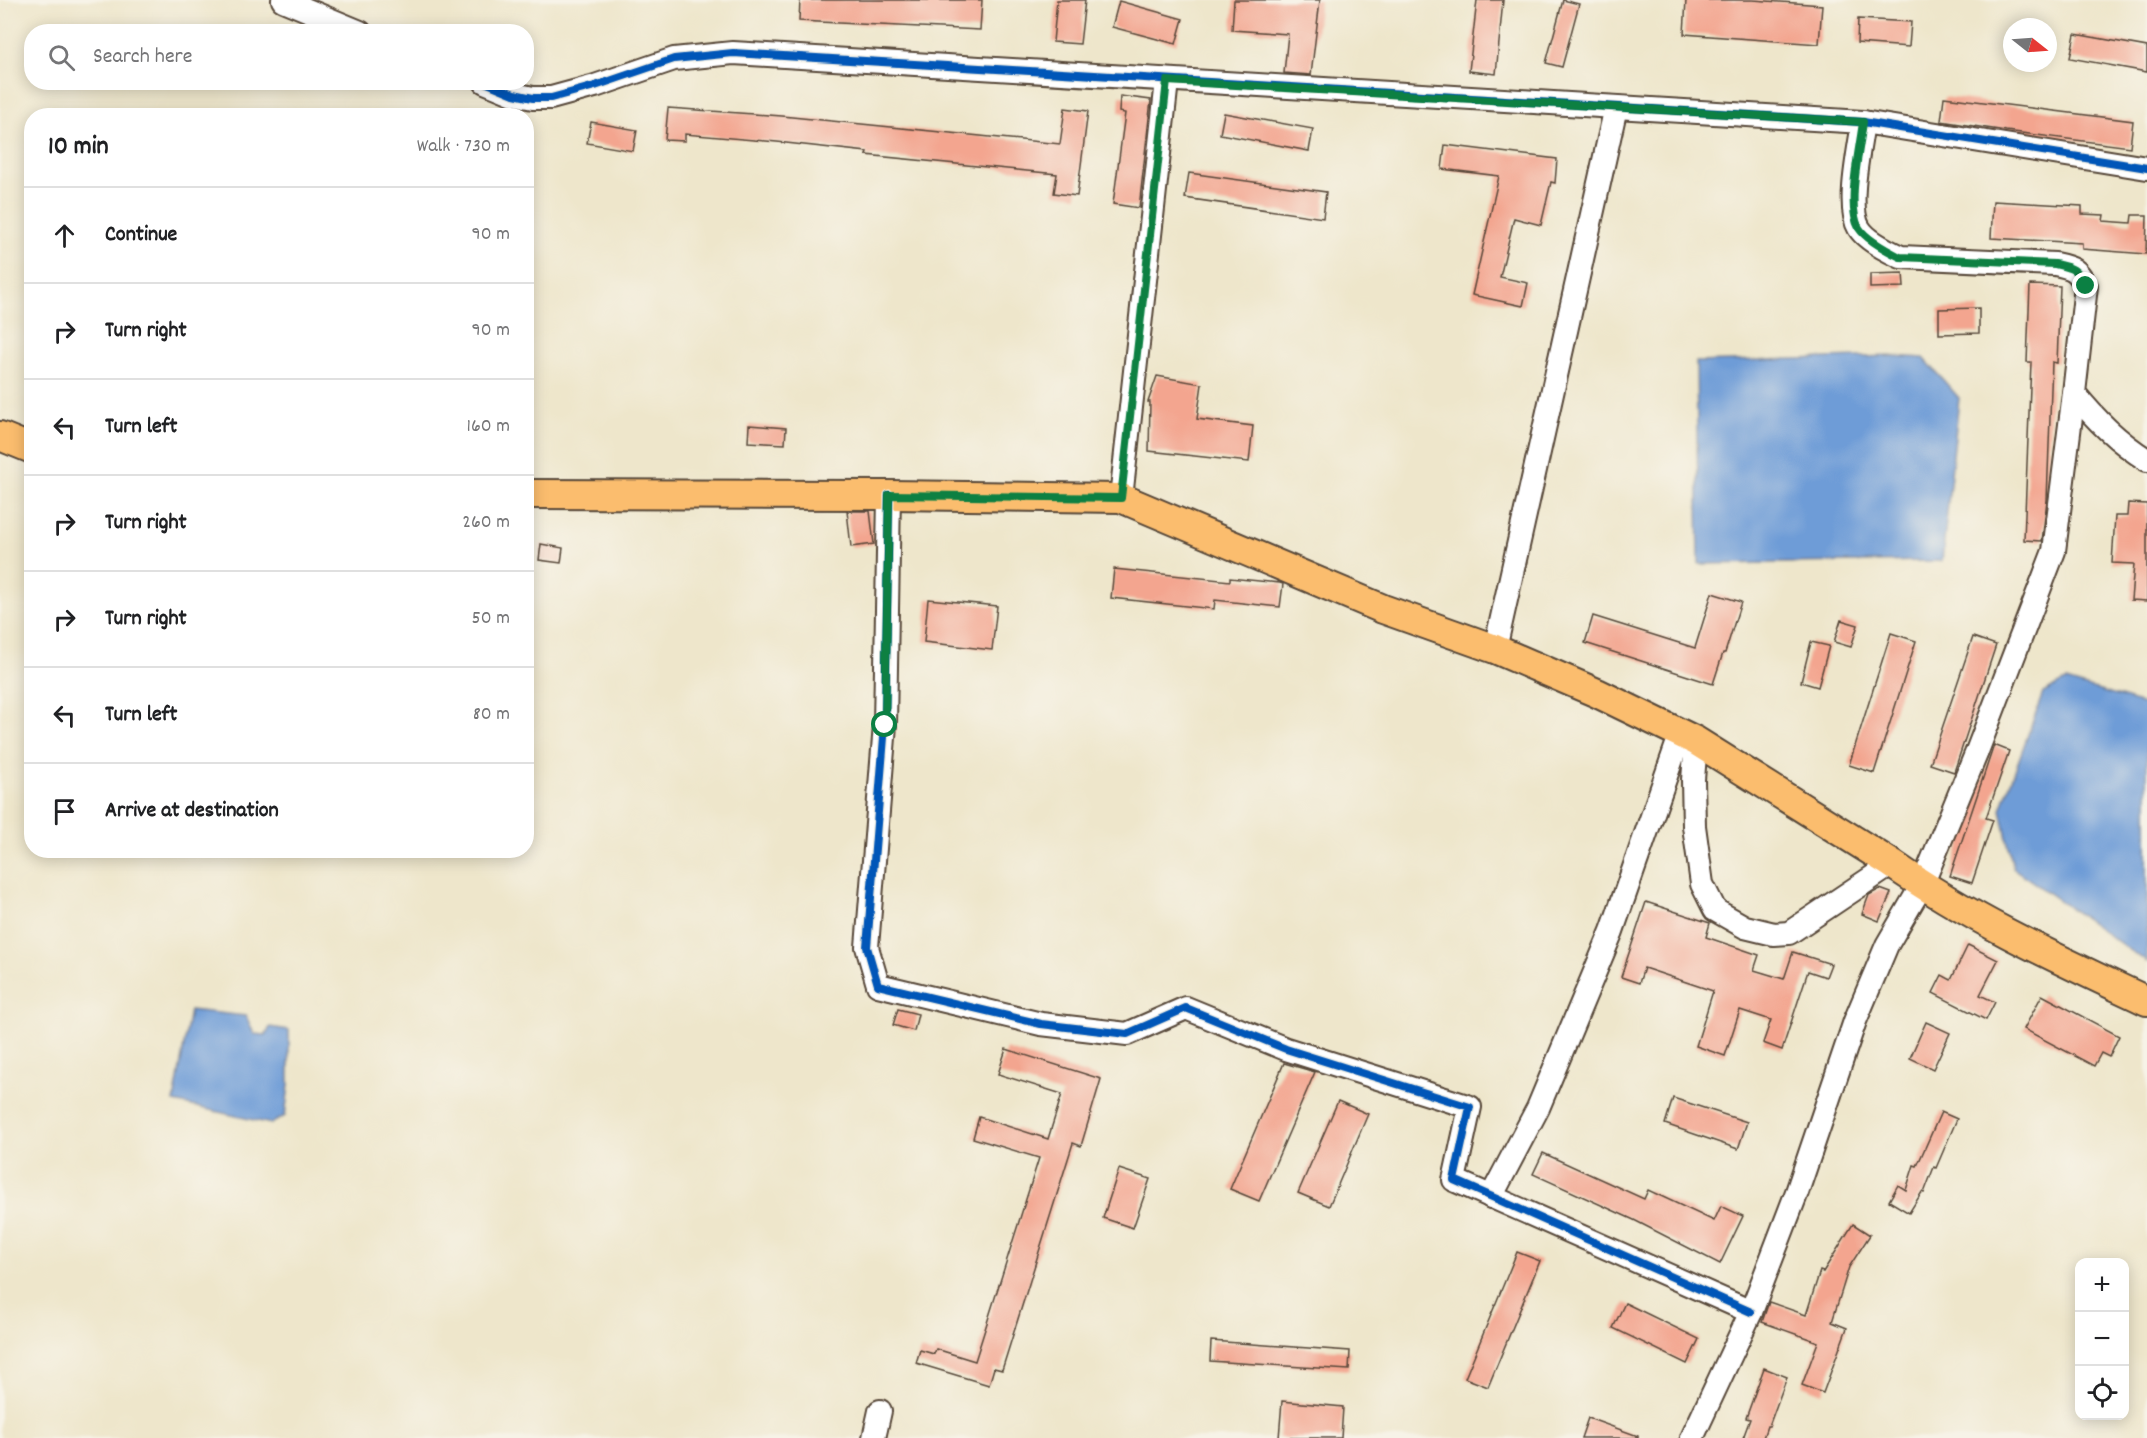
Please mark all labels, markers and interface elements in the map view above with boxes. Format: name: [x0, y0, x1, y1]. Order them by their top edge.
north arrow: [2003, 18, 2057, 72]
search box: [24, 24, 534, 90]
icon: search: [45, 41, 78, 74]
text: Search here: [93, 42, 192, 73]
text: 10 min: [48, 129, 108, 166]
text: Walk · 730 m: [417, 133, 510, 161]
icon: ahead: [48, 219, 81, 252]
text: Continue: [105, 220, 177, 251]
text: 90 m: [472, 221, 510, 249]
route end: [2072, 272, 2098, 298]
icon: right: [48, 315, 81, 348]
text: Turn right: [105, 316, 187, 347]
text: 90 m: [472, 317, 510, 345]
icon: left: [48, 411, 81, 444]
text: Turn left: [105, 412, 177, 443]
text: 160 m: [467, 413, 510, 441]
icon: right: [48, 507, 81, 540]
text: Turn right: [105, 508, 187, 539]
text: 260 m: [462, 509, 510, 537]
icon: right: [48, 603, 81, 636]
text: Turn right: [105, 604, 187, 635]
text: 50 m: [472, 605, 510, 633]
icon: left: [48, 699, 81, 732]
text: Turn left: [105, 700, 177, 731]
text: 80 m: [473, 701, 510, 729]
route start: [871, 711, 897, 737]
icon: arrive: [48, 795, 81, 828]
text: Arrive at destination: [105, 796, 279, 827]
map controls: [2075, 1258, 2129, 1420]
button: +: [2075, 1258, 2129, 1312]
button: −: [2075, 1312, 2129, 1366]
button: locate: [2075, 1366, 2129, 1420]

